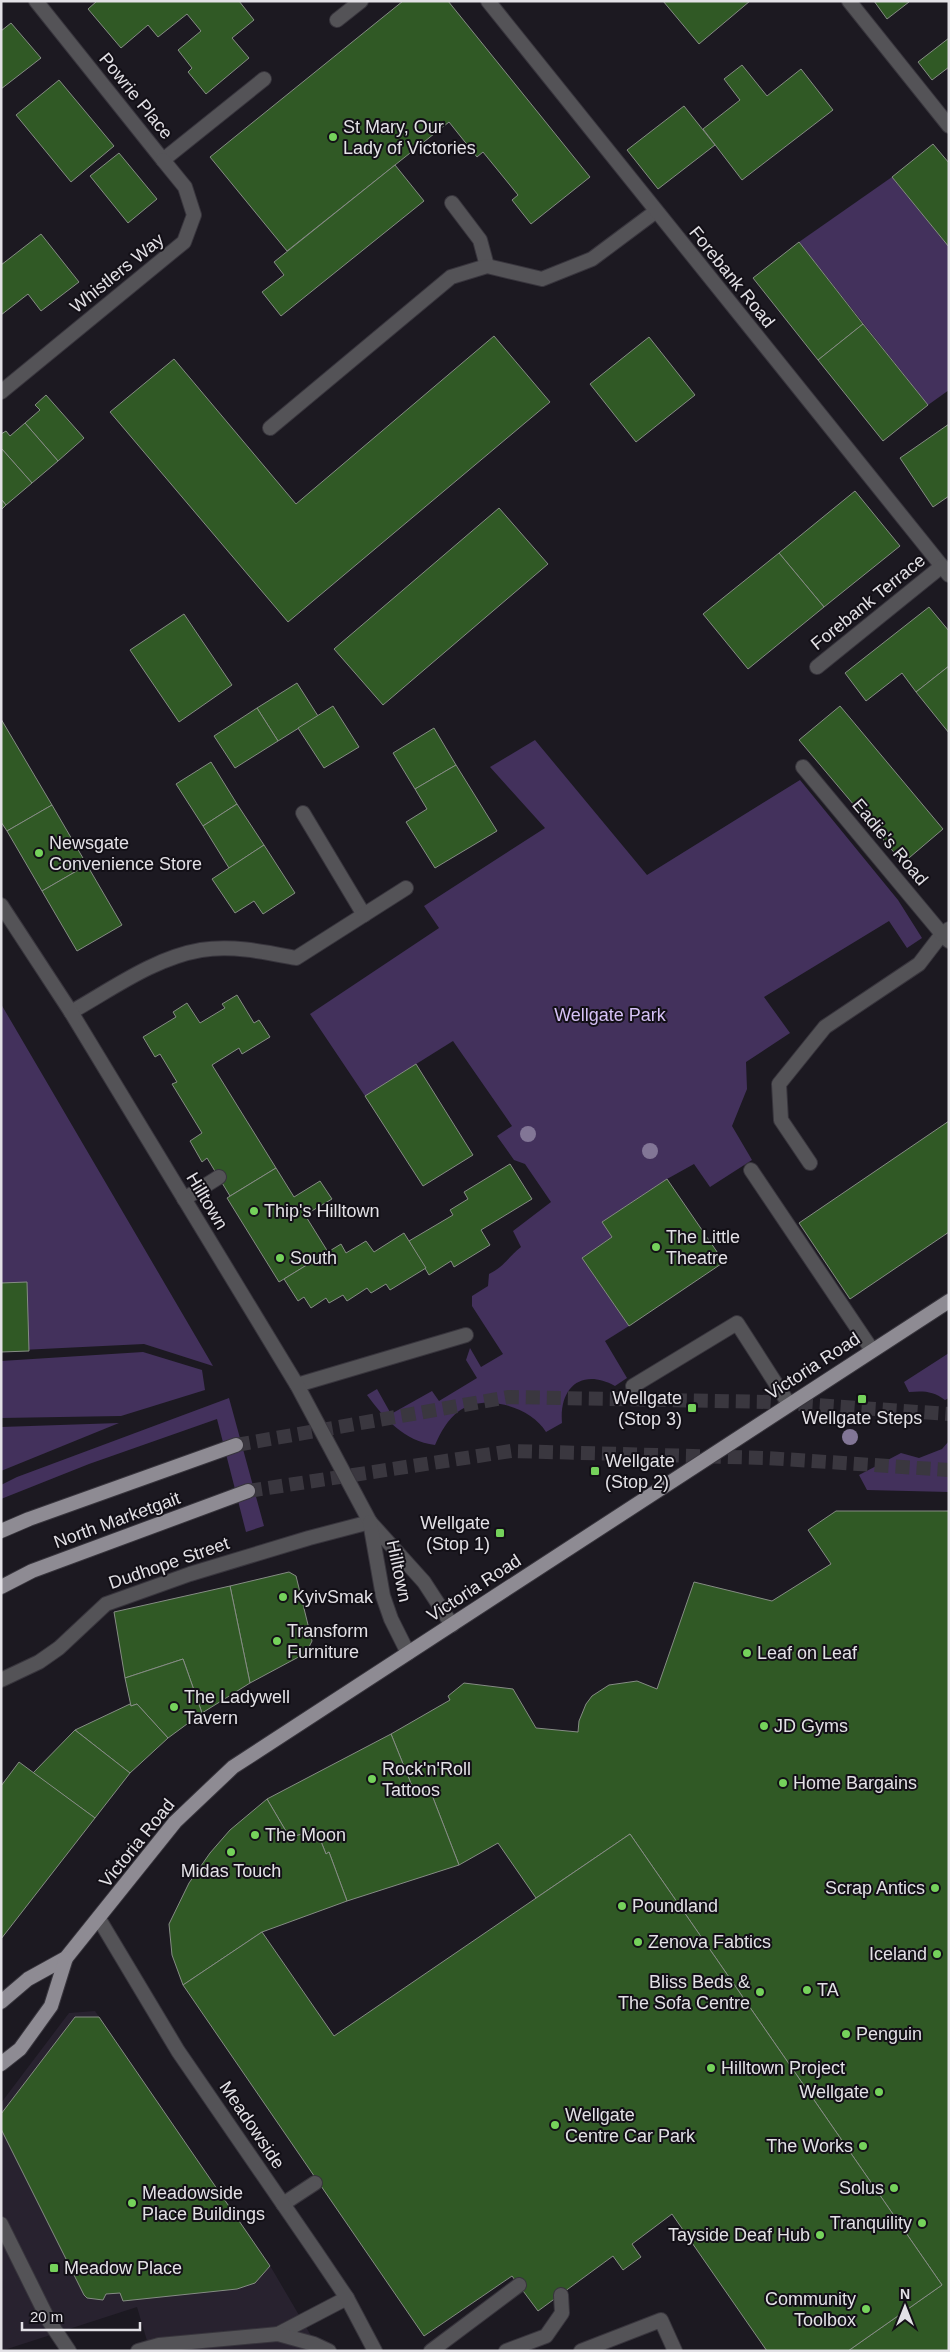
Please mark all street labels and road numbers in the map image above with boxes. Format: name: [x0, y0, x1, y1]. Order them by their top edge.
street label: Powrie Place: [95, 49, 177, 143]
street label: Forebank Road: [685, 222, 779, 332]
street label: Whistlers Way: [66, 229, 168, 317]
street label: Forebank Terrace: [807, 550, 929, 654]
street label: Eadie's Road: [848, 795, 932, 889]
street label: Hilltown: [182, 1169, 232, 1233]
street label: Victoria Road: [762, 1328, 864, 1404]
street label: North Marketgait: [51, 1488, 183, 1552]
street label: Dudhope Street: [106, 1533, 232, 1593]
street label: Hilltown: [383, 1538, 415, 1604]
street label: Victoria Road: [423, 1550, 525, 1626]
street label: Victoria Road: [95, 1795, 179, 1891]
street label: Meadowside: [215, 2078, 289, 2172]

